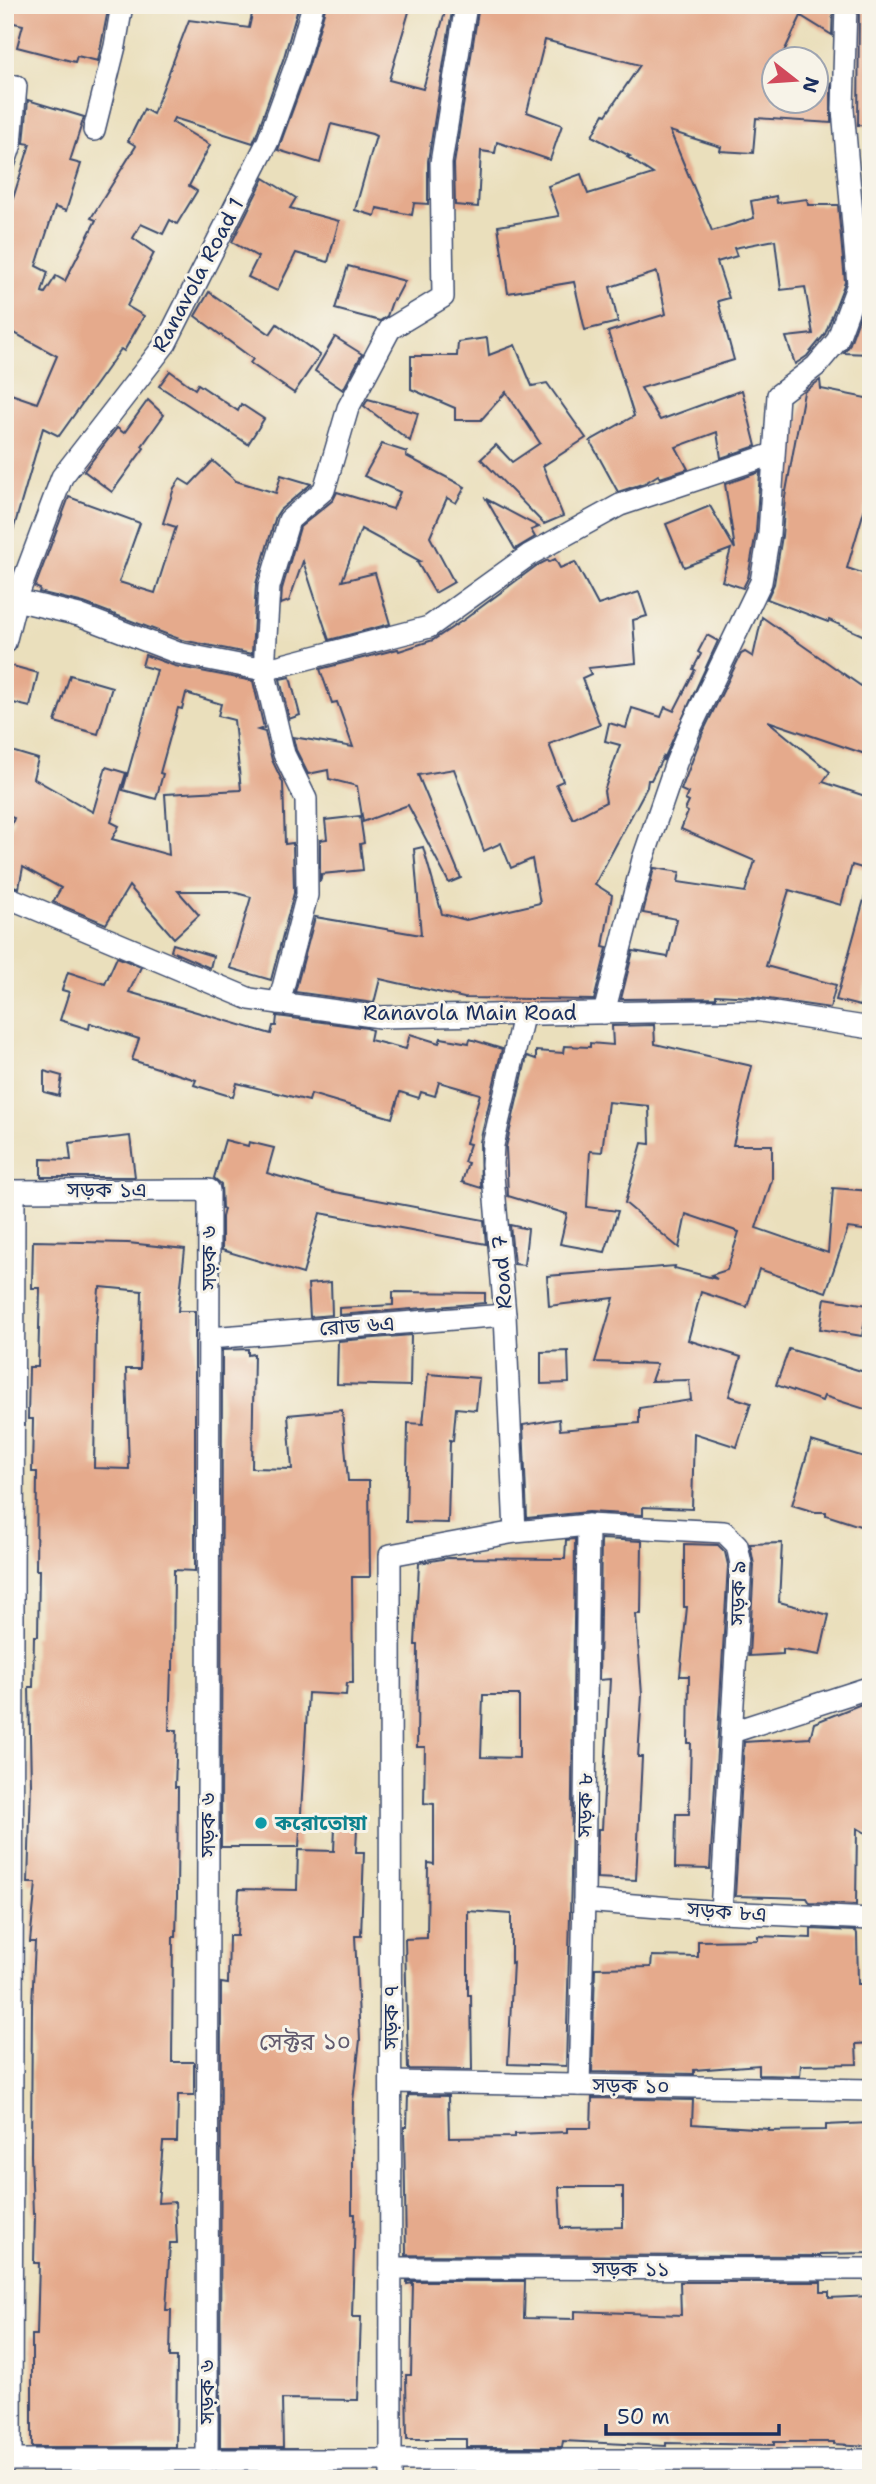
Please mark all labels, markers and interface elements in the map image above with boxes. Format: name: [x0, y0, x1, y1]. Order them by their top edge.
north arrow: [760, 46, 830, 116]
text: N: [797, 74, 825, 96]
street label: Ranavola Road 1: [146, 193, 250, 357]
street label: Ranavola Main Road: [363, 999, 577, 1027]
street label: সড়ক ১এ: [66, 1176, 147, 1204]
street label: সড়ক ৬: [195, 1226, 223, 1291]
street label: Road 7: [485, 1234, 519, 1310]
street label: রোড ৬এ: [318, 1309, 396, 1343]
street label: সড়ক ৯: [723, 1560, 753, 1627]
street label: সড়ক ৮: [570, 1772, 600, 1839]
street label: সড়ক ৬: [194, 1793, 222, 1858]
place label: করোতোয়া: [274, 1809, 368, 1837]
marker: করোতোয়া: [253, 1815, 269, 1831]
street label: সড়ক ৮এ: [685, 1895, 768, 1929]
street label: সড়ক ৭: [377, 1985, 405, 2050]
district label: সেক্টর ১০: [259, 2026, 351, 2058]
street label: সড়ক ১০: [591, 2071, 670, 2101]
street label: সড়ক ১১: [591, 2255, 670, 2283]
street label: সড়ক ৬: [193, 2360, 221, 2425]
scale bar: [606, 2393, 780, 2437]
text: 50 m: [617, 2403, 670, 2431]

